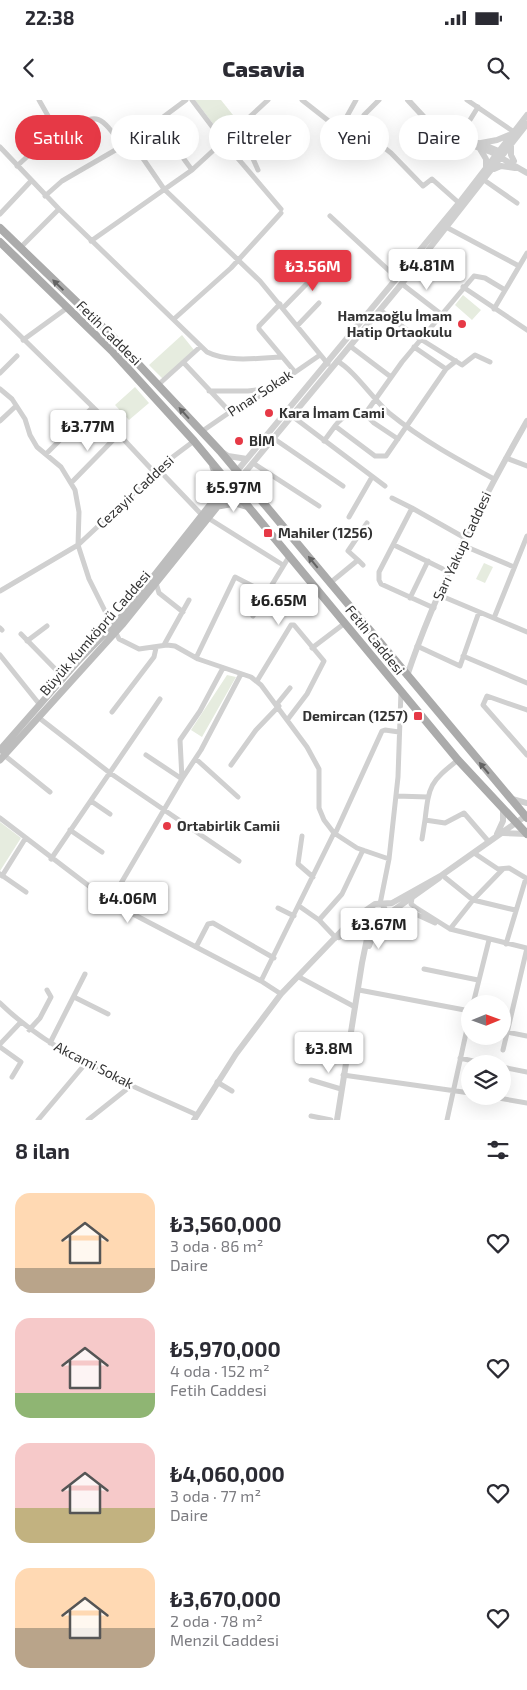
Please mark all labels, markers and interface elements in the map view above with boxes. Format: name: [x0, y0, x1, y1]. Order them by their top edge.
text: 22:38: [25, 6, 75, 29]
icon: back: [15, 54, 43, 82]
icon: search: [484, 54, 512, 82]
text: Casavia: [222, 55, 305, 81]
chip: Satılık: [15, 115, 101, 160]
chip: Kiralık: [111, 115, 199, 160]
chip: Filtreler: [209, 115, 310, 160]
chip: Yeni: [320, 115, 389, 160]
chip: Daire: [399, 115, 478, 160]
pin: ₺4.81M: [386, 248, 468, 291]
pin: ₺3.56M: [272, 250, 354, 292]
text: ₺4.81M: [399, 255, 455, 274]
text: ₺3.56M: [285, 256, 341, 275]
one-way arrow: [52, 279, 64, 291]
street label: Fetih Caddesi: [73, 297, 145, 369]
place label: Hamzaoğlu İmam Hatip Ortaokulu: [338, 307, 452, 340]
marker: Hamzaoğlu İmam Hatip Ortaokulu: [456, 318, 468, 330]
street label: Pınar Sokak: [224, 365, 295, 420]
place label: Kara İmam Cami: [279, 404, 385, 421]
one-way arrow: [178, 407, 189, 420]
marker: Kara İmam Cami: [263, 407, 275, 419]
pin: ₺3.77M: [47, 410, 129, 452]
text: ₺3.77M: [61, 416, 115, 435]
place label: BİM: [249, 432, 275, 449]
marker: BİM: [233, 435, 245, 447]
street label: Cezayir Caddesi: [92, 451, 177, 532]
pin: ₺5.97M: [193, 470, 275, 513]
text: ₺5.97M: [207, 477, 261, 496]
street label: Sarı Yakup Caddesi: [429, 489, 494, 603]
place label: Mahiler (1256): [278, 524, 373, 541]
marker: Mahiler (1256): [262, 527, 274, 539]
one-way arrow: [308, 556, 319, 569]
street label: Büyük Kumköprü Caddesi: [36, 567, 154, 699]
pin: ₺6.65M: [238, 584, 320, 626]
text: ₺6.65M: [251, 590, 307, 609]
street label: Fetih Caddesi: [342, 601, 409, 678]
place label: Demircan (1257): [302, 707, 408, 724]
marker: Demircan (1257): [412, 710, 424, 722]
one-way arrow: [479, 762, 490, 774]
place label: Ortabirlik Camii: [177, 817, 280, 834]
marker: Ortabirlik Camii: [161, 820, 173, 832]
pin: ₺4.06M: [87, 882, 169, 924]
text: ₺4.06M: [99, 888, 157, 907]
pin: ₺3.67M: [338, 908, 420, 950]
text: ₺3.67M: [351, 914, 407, 933]
north arrow: [461, 995, 511, 1045]
map controls: [461, 995, 511, 1105]
pin: ₺3.8M: [294, 1032, 364, 1074]
street label: Akcami Sokak: [52, 1037, 137, 1092]
text: ₺3.8M: [305, 1038, 353, 1057]
button: layers: [461, 1055, 511, 1105]
icon: filters: [484, 1136, 512, 1164]
text: 8 ilan: [15, 1138, 70, 1163]
text: ₺3,560,000: [170, 1211, 282, 1236]
icon: home: [55, 1213, 115, 1273]
icon: heart: [484, 1229, 512, 1257]
text: 3 oda · 86 m²: [170, 1236, 264, 1255]
text: Daire: [170, 1255, 208, 1274]
text: ₺5,970,000: [170, 1336, 281, 1361]
icon: home: [55, 1338, 115, 1398]
icon: heart: [484, 1354, 512, 1382]
text: 4 oda · 152 m²: [170, 1361, 270, 1380]
text: Fetih Caddesi: [170, 1380, 267, 1399]
text: ₺4,060,000: [170, 1461, 285, 1486]
icon: home: [55, 1463, 115, 1523]
icon: heart: [484, 1479, 512, 1507]
text: 3 oda · 77 m²: [170, 1486, 261, 1505]
text: Daire: [170, 1505, 208, 1524]
text: ₺3,670,000: [170, 1586, 281, 1611]
icon: home: [55, 1588, 115, 1648]
icon: heart: [484, 1604, 512, 1632]
text: 2 oda · 78 m²: [170, 1611, 263, 1630]
text: Menzil Caddesi: [170, 1630, 279, 1649]

